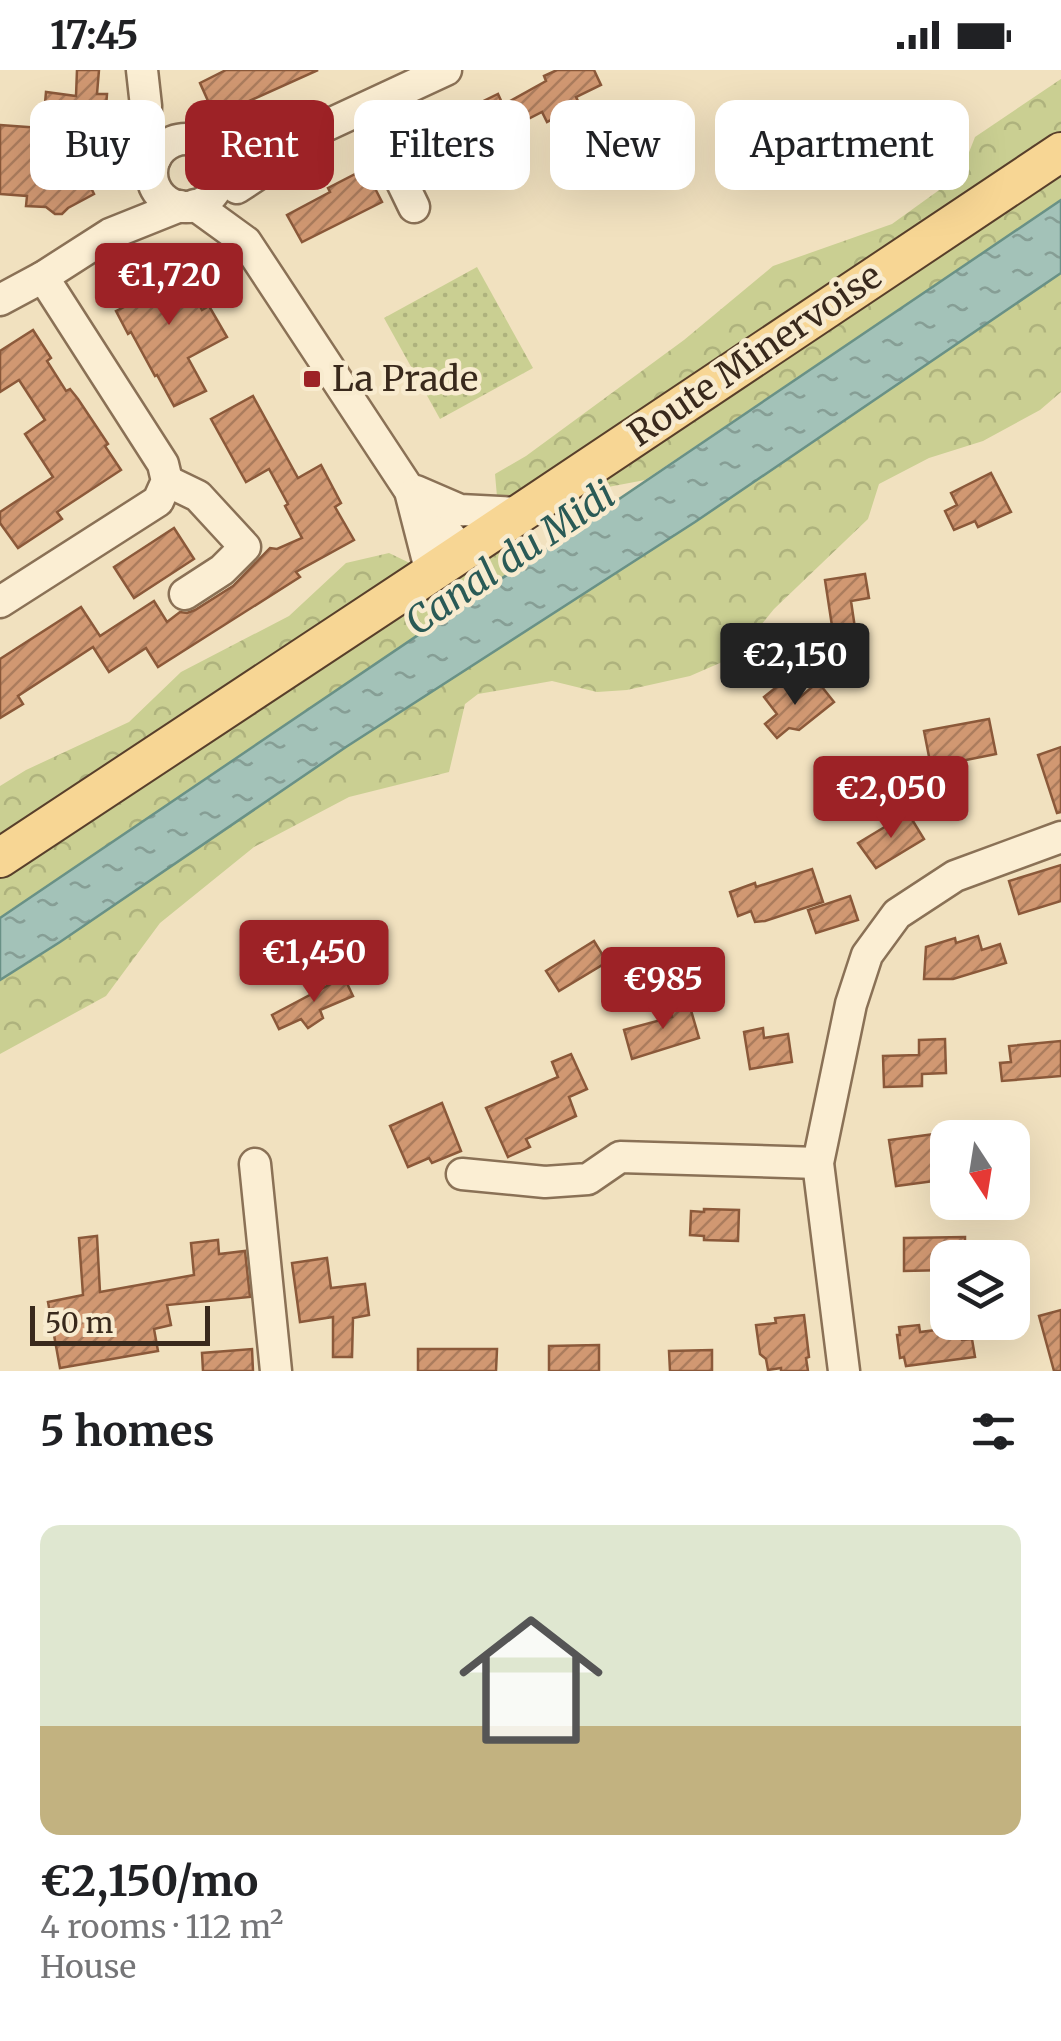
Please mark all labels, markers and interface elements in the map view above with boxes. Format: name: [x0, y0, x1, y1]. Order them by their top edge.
text: 17:45: [50, 12, 138, 59]
chip: Buy: [30, 100, 165, 190]
chip: Rent: [185, 100, 334, 190]
chip: Filters: [354, 100, 530, 190]
chip: New: [550, 100, 695, 190]
chip: Apartment: [715, 100, 969, 190]
pin: €1,720: [88, 243, 250, 328]
street label: Route Minervoise: [620, 254, 890, 456]
text: €1,720: [117, 255, 221, 295]
place label: La Prade: [332, 357, 478, 401]
marker: La Prade: [301, 368, 323, 390]
water label: Canal du Midi: [396, 471, 624, 645]
pin: €2,150: [714, 623, 876, 708]
text: €2,150: [742, 635, 848, 675]
pin: €2,050: [810, 756, 972, 841]
text: €2,050: [835, 768, 947, 808]
pin: €1,450: [233, 920, 395, 1005]
text: €1,450: [262, 932, 367, 972]
pin: €985: [604, 947, 722, 1032]
text: €985: [623, 959, 703, 999]
north arrow: [930, 1120, 1030, 1220]
map controls: [930, 1120, 1030, 1340]
button: layers: [930, 1240, 1030, 1340]
scale bar: [30, 1301, 210, 1346]
text: 50 m: [45, 1305, 113, 1341]
icon: filters: [966, 1404, 1021, 1459]
text: 5 homes: [40, 1405, 214, 1457]
icon: home: [441, 1590, 621, 1770]
text: €2,150/mo: [40, 1855, 258, 1907]
text: 4 rooms · 112 m²: [40, 1907, 283, 1947]
text: House: [40, 1947, 136, 1987]

